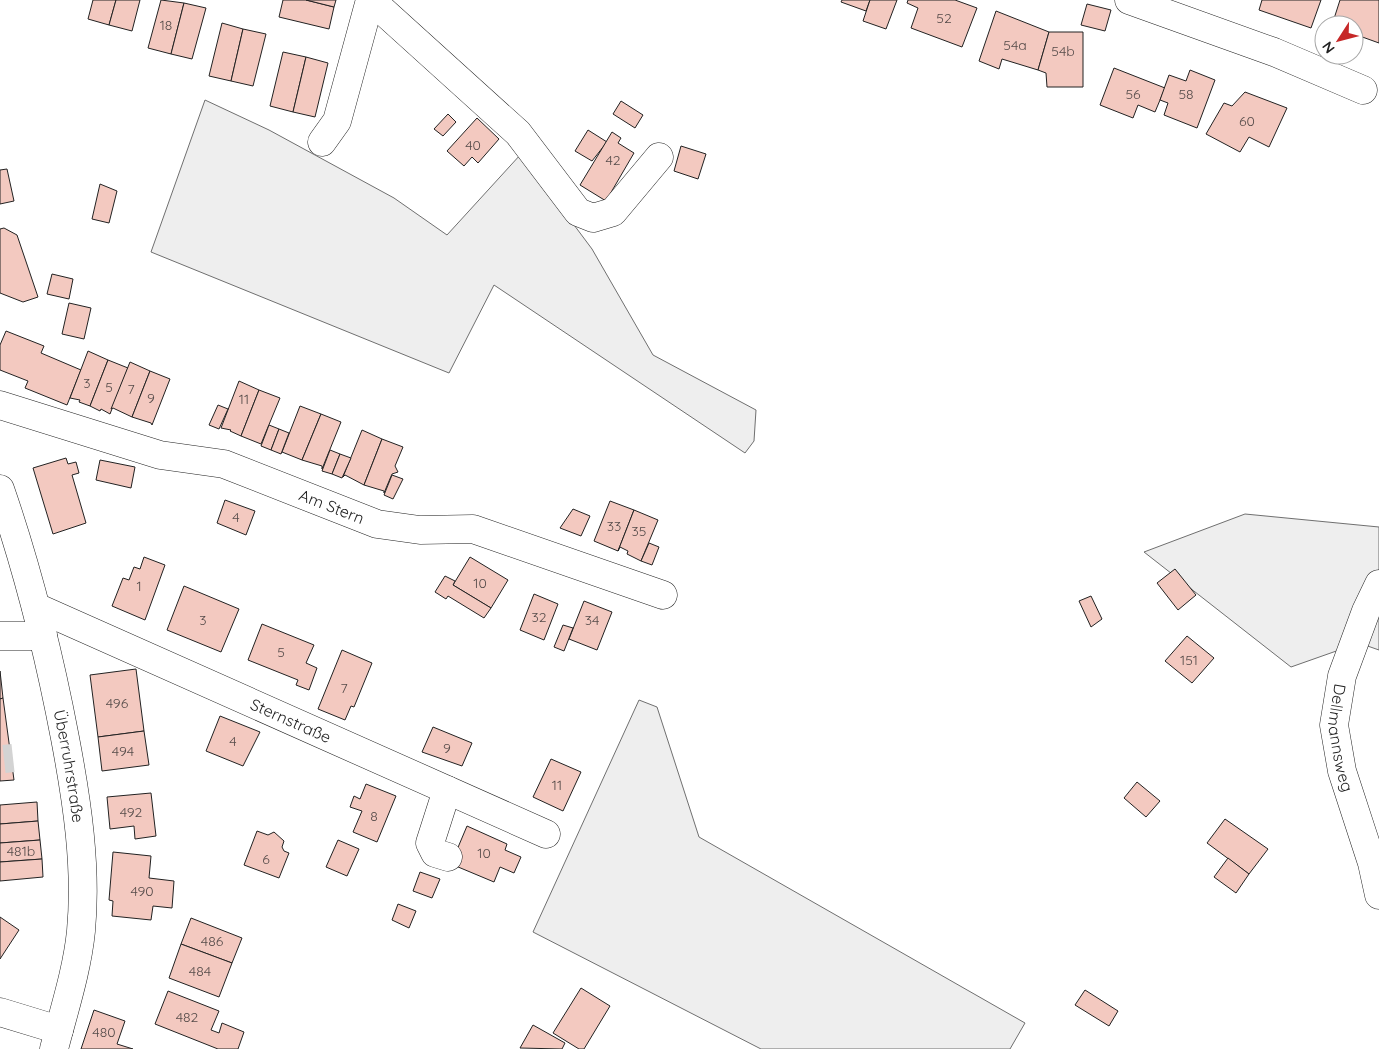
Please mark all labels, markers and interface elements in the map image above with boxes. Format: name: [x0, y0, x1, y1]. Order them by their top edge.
house number: 52: [936, 9, 952, 27]
north arrow: [1314, 15, 1364, 65]
house number: 18: [160, 16, 172, 34]
house number: 54a: [1003, 36, 1027, 54]
text: N: [1318, 38, 1339, 57]
house number: 54b: [1051, 42, 1075, 60]
house number: 56: [1125, 85, 1141, 103]
house number: 58: [1178, 85, 1194, 103]
house number: 60: [1239, 112, 1255, 130]
house number: 40: [465, 136, 481, 154]
house number: 42: [605, 151, 621, 169]
house number: 3: [83, 374, 91, 392]
house number: 5: [105, 378, 113, 396]
house number: 7: [127, 380, 135, 398]
house number: 9: [147, 389, 155, 407]
house number: 11: [239, 390, 249, 408]
street label: Am Stern: [296, 485, 367, 528]
house number: 4: [232, 508, 240, 526]
house number: 33: [607, 517, 621, 535]
house number: 35: [632, 522, 646, 540]
house number: 10: [473, 574, 487, 592]
house number: 1: [136, 577, 142, 595]
house number: 32: [531, 608, 547, 626]
house number: 3: [199, 611, 207, 629]
house number: 34: [585, 611, 599, 629]
house number: 5: [277, 643, 285, 661]
house number: 151: [1180, 651, 1198, 669]
house number: 7: [340, 679, 348, 697]
street label: Dellmannsweg: [1324, 682, 1358, 794]
house number: 496: [106, 694, 129, 712]
street label: Sternstraße: [247, 694, 334, 747]
street label: Überruhrstraße: [50, 708, 88, 824]
house number: 4: [229, 732, 237, 750]
house number: 9: [443, 739, 451, 757]
house number: 494: [112, 742, 134, 760]
house number: 11: [552, 776, 562, 794]
house number: 492: [120, 803, 143, 821]
house number: 8: [370, 807, 378, 825]
house number: 481b: [7, 842, 35, 860]
house number: 10: [477, 844, 491, 862]
house number: 6: [262, 850, 270, 868]
house number: 490: [130, 882, 154, 900]
house number: 486: [201, 932, 224, 950]
house number: 484: [189, 962, 211, 980]
house number: 482: [176, 1008, 199, 1026]
house number: 480: [92, 1023, 116, 1041]

